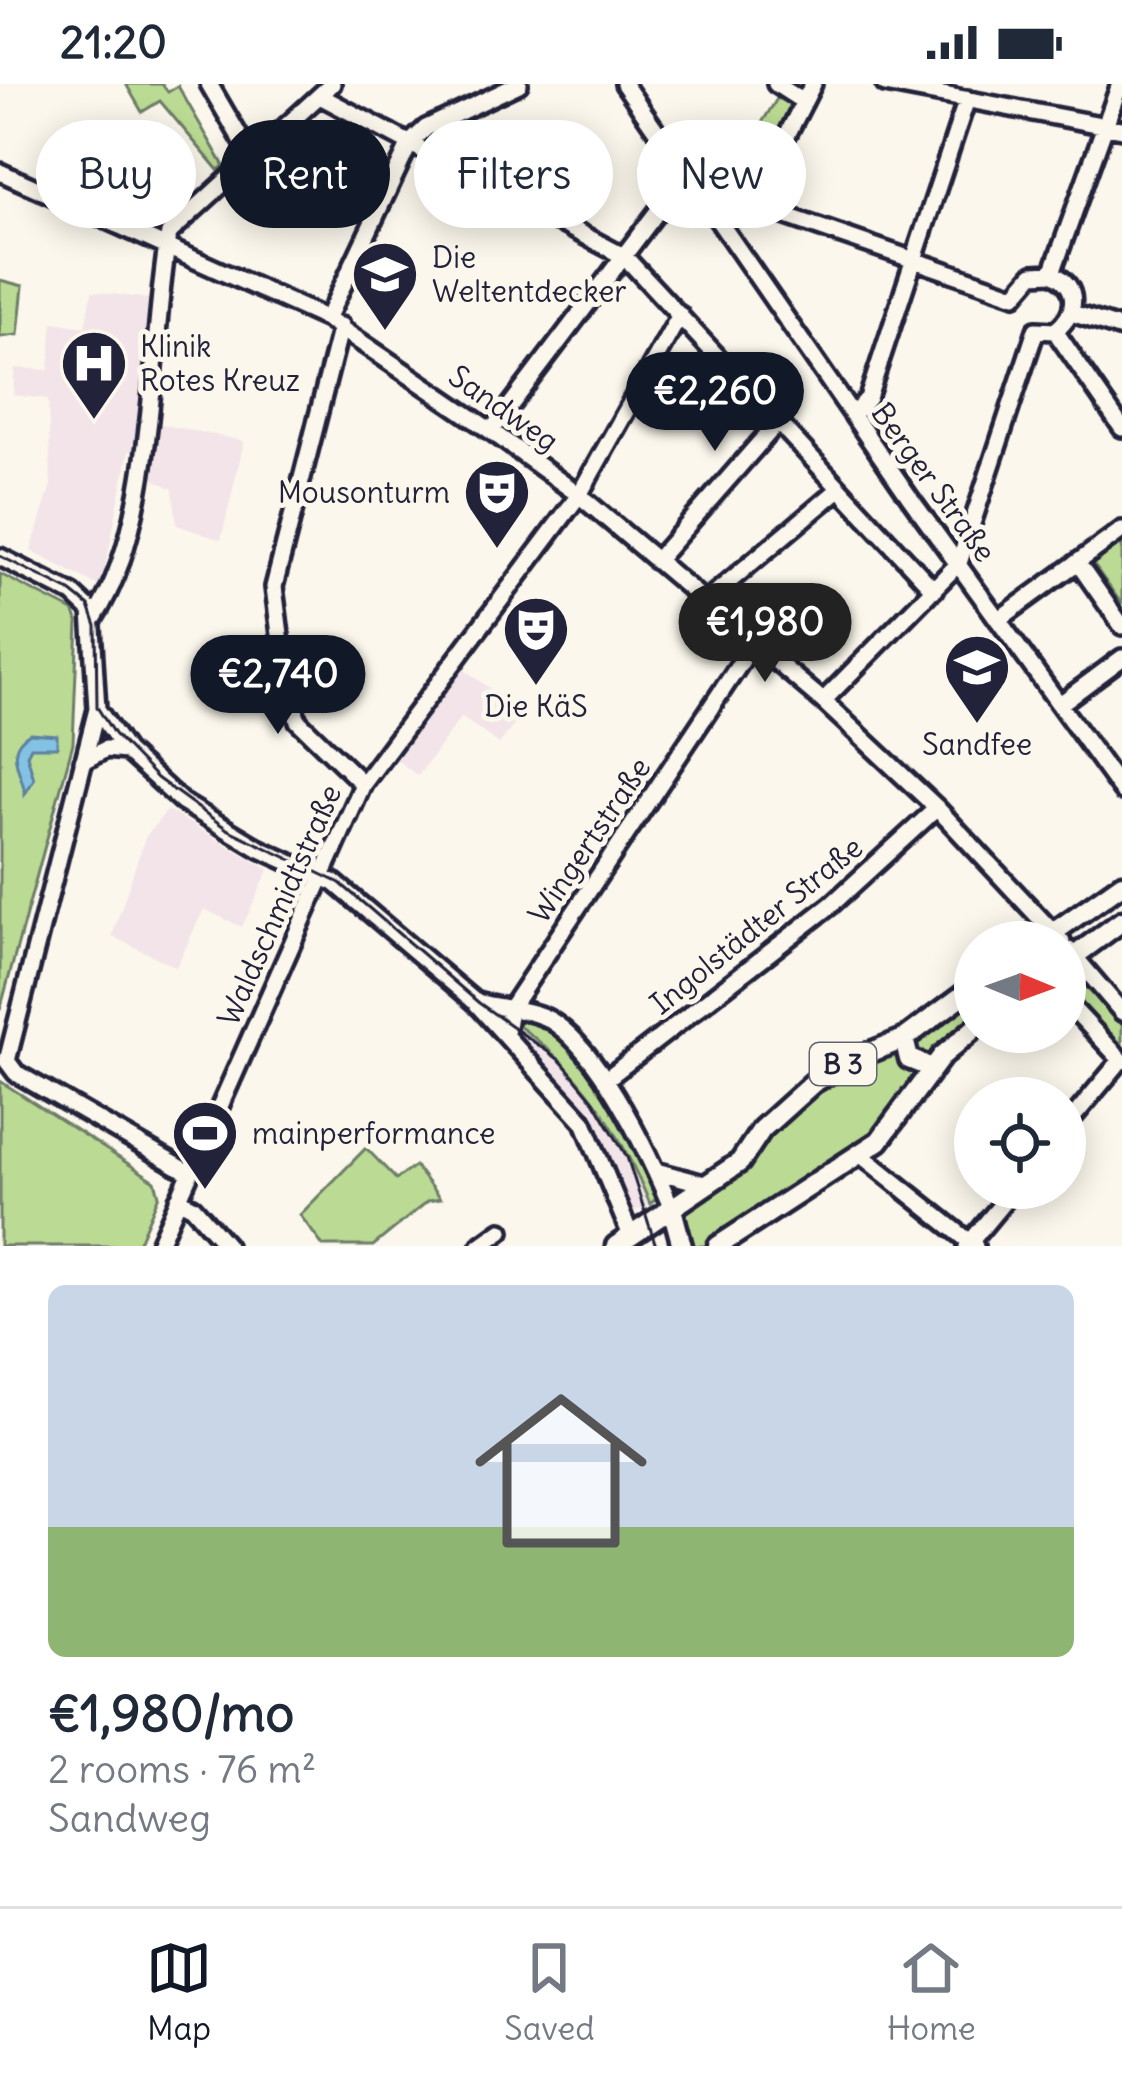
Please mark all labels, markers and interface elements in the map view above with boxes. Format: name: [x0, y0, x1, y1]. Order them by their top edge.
text: 21:20: [60, 14, 167, 70]
chip: Buy: [36, 120, 196, 228]
chip: Rent: [220, 120, 390, 228]
chip: Filters: [414, 120, 613, 228]
chip: New: [637, 120, 806, 228]
place label: Die Weltentdecker: [432, 238, 627, 310]
school or university icon: Die Weltentdecker: [350, 239, 420, 333]
place label: Klinik Rotes Kreuz: [140, 327, 300, 399]
hospital icon: Klinik Rotes Kreuz: [59, 328, 129, 422]
pin: €2,260: [617, 352, 813, 454]
street label: Sandweg: [442, 356, 566, 460]
text: €2,260: [653, 366, 777, 415]
street label: Berger Straße: [863, 395, 1005, 569]
theatre icon: Mousonturm: [462, 457, 532, 551]
place label: Mousonturm: [278, 473, 450, 511]
pin: €1,980: [667, 583, 863, 685]
theatre icon: Die KäS: [501, 594, 571, 688]
text: €1,980: [706, 597, 824, 646]
school or university icon: Sandfee: [942, 632, 1012, 726]
pin: €2,740: [180, 635, 376, 737]
text: €2,740: [217, 649, 339, 698]
place label: Die KäS: [484, 687, 588, 725]
place label: Sandfee: [922, 725, 1032, 763]
street label: Wingertstraße: [520, 750, 658, 930]
street label: Waldschmidtstraße: [209, 778, 349, 1032]
street label: Ingolstädter Straße: [642, 828, 870, 1022]
north arrow: [954, 921, 1086, 1053]
map controls: [954, 921, 1086, 1209]
road number: B 3: [810, 1043, 876, 1085]
button: locate: [954, 1077, 1086, 1209]
sports icon: mainperformance: [170, 1098, 240, 1192]
place label: mainperformance: [252, 1114, 495, 1152]
icon: home: [453, 1363, 669, 1579]
text: €1,980/mo: [48, 1681, 294, 1745]
text: 2 rooms · 76 m²: [48, 1745, 316, 1794]
text: Sandweg: [48, 1794, 211, 1843]
tab: Map: [146, 1935, 212, 2049]
tab: Saved: [504, 1935, 595, 2049]
tab: Home: [887, 1935, 976, 2049]

